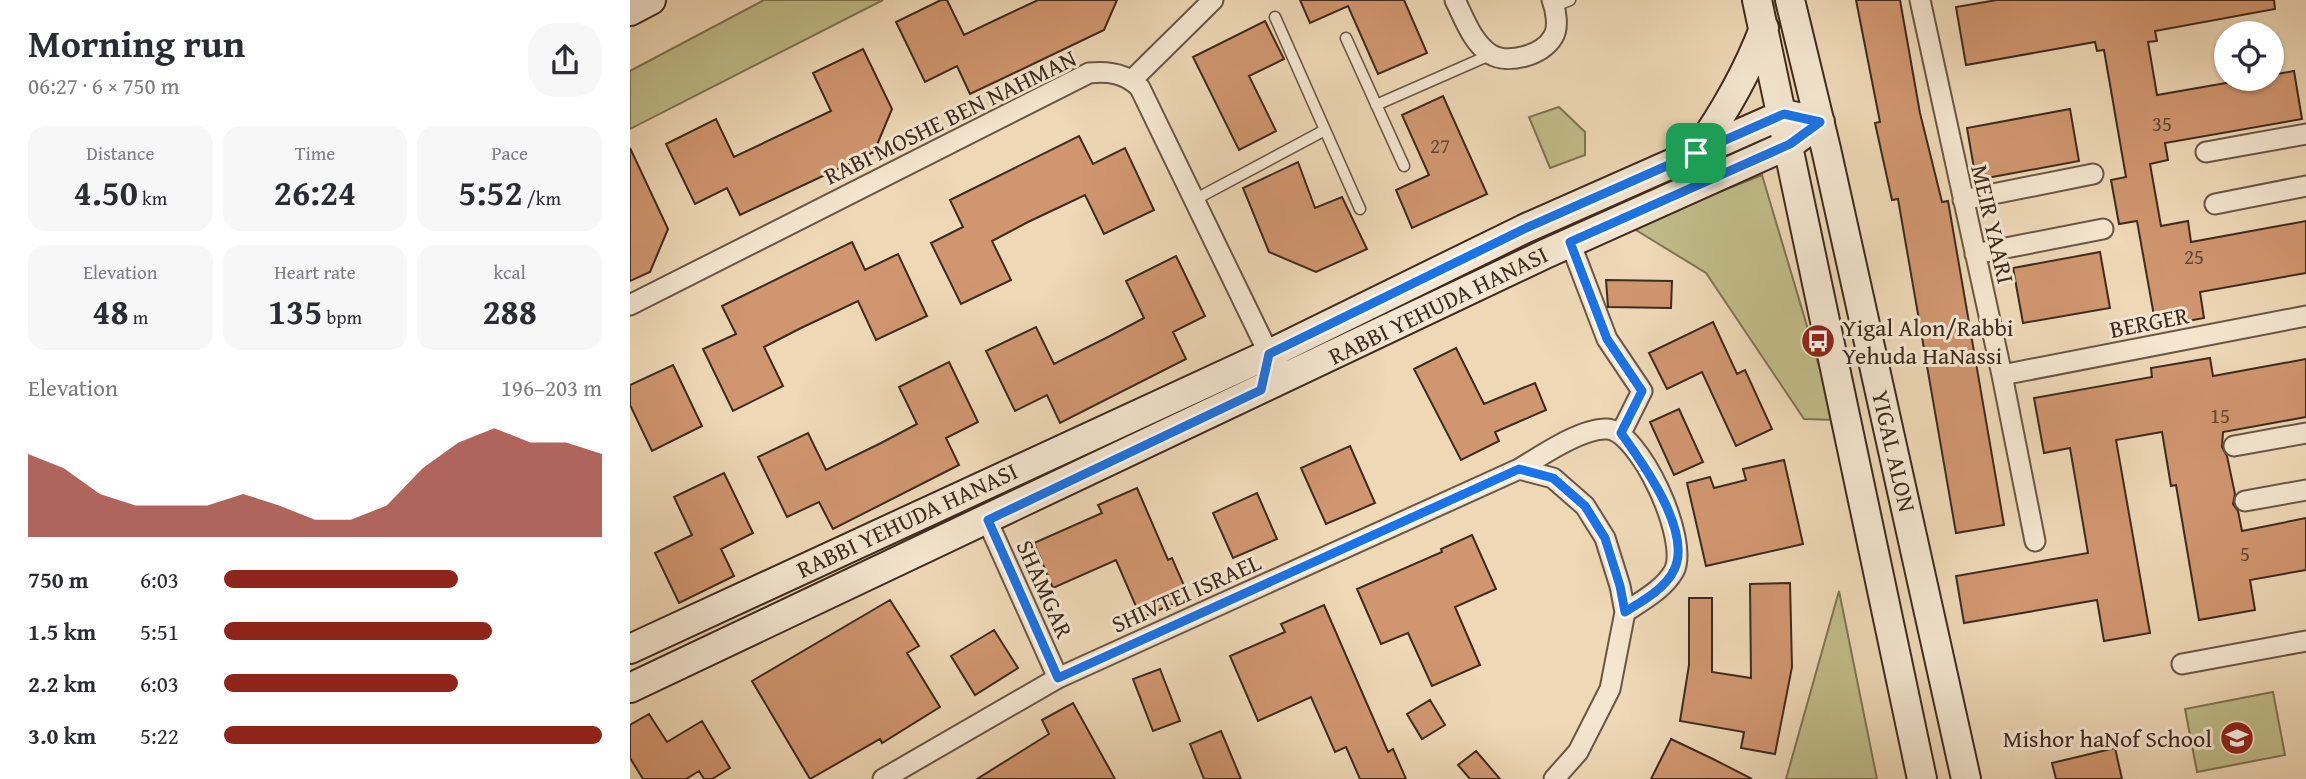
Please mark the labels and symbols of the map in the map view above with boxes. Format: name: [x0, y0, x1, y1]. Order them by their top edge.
street label: RABI MOSHE BEN NAHMAN: [818, 40, 1082, 193]
house number: 35: [2152, 108, 2172, 139]
pin: [1666, 123, 1726, 183]
house number: 27: [1430, 130, 1450, 161]
street label: MEIR YAARI: [1962, 161, 2024, 287]
street label: RABBI YEHUDA HANASI: [1322, 237, 1554, 373]
house number: 25: [2184, 241, 2204, 272]
street label: BERGER: [2107, 297, 2192, 347]
place label: Yigal Alon/Rabbi Yehuda HaNassi: [1842, 310, 2014, 373]
bus stop icon: Yigal Alon/Rabbi Yehuda HaNassi: [1799, 322, 1837, 360]
street label: YIGAL ALON: [1863, 387, 1925, 516]
house number: 15: [2210, 400, 2230, 431]
street label: RABBI YEHUDA HANASI: [791, 453, 1023, 587]
street label: SHAMGAR: [1008, 534, 1082, 644]
house number: 5: [2240, 538, 2250, 569]
street label: SHIVTEI ISRAEL: [1106, 544, 1267, 642]
school or university icon: Mishor haNof School: [2218, 719, 2256, 757]
place label: Mishor haNof School: [2003, 721, 2212, 756]

